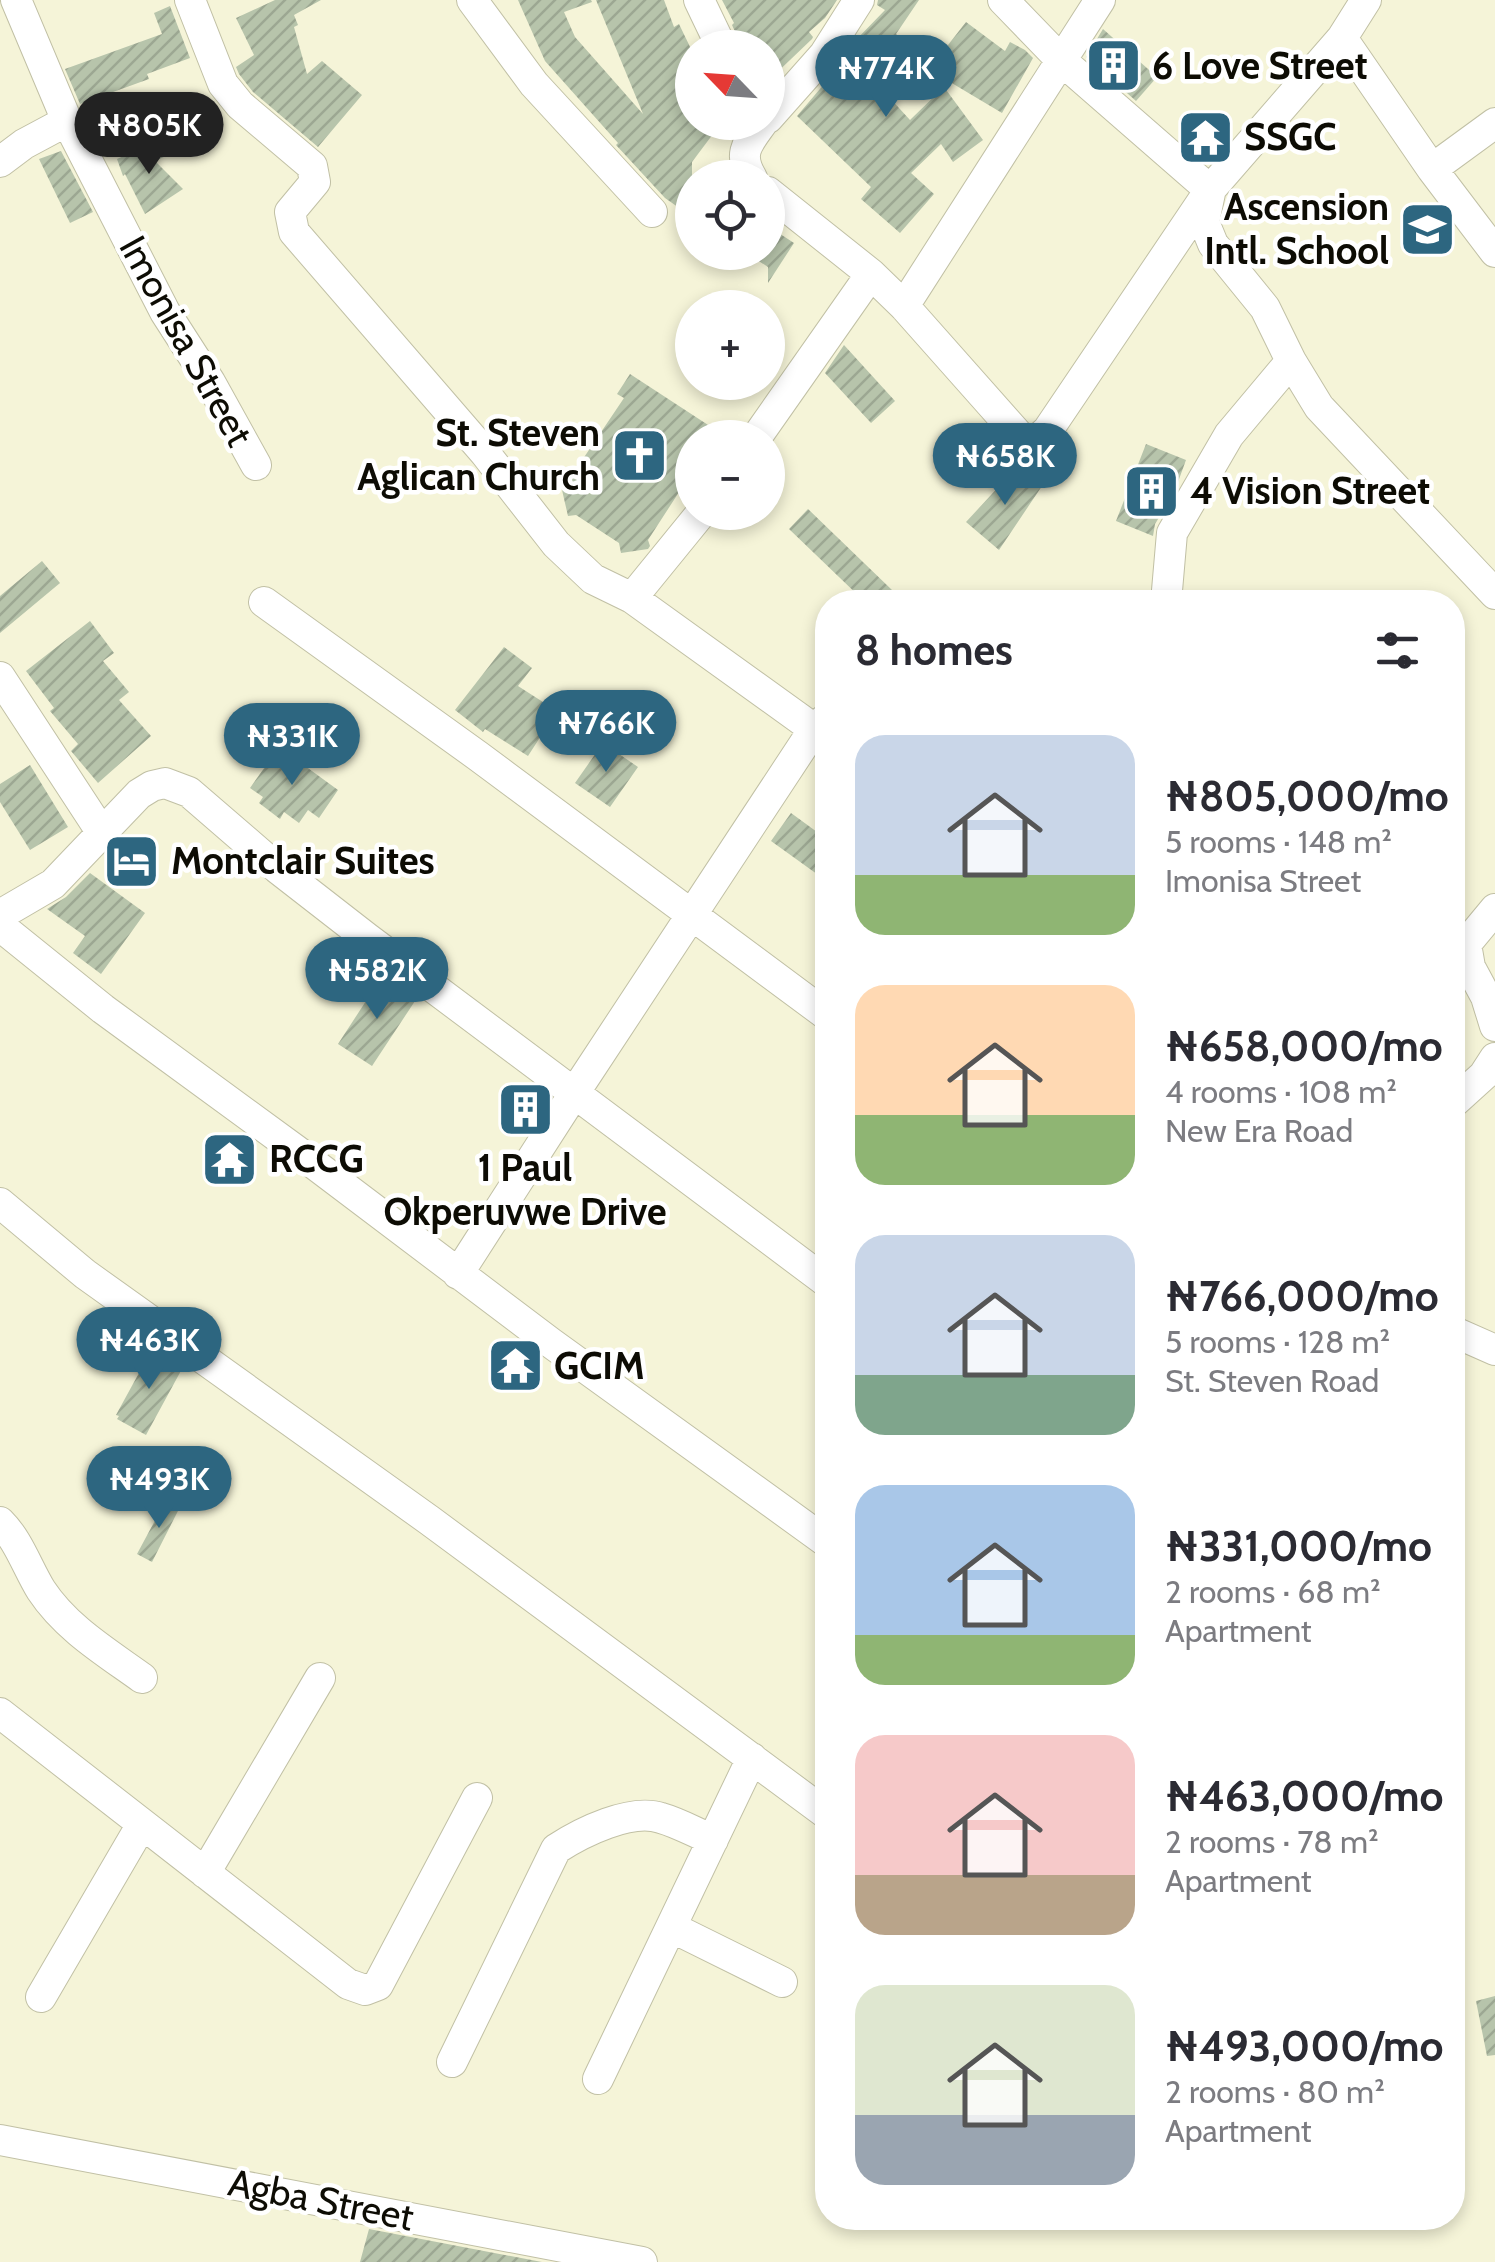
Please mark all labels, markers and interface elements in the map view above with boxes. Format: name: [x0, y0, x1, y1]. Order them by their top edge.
north arrow: [675, 30, 785, 140]
map controls: [675, 30, 785, 530]
pin: ₦774K: [816, 35, 956, 120]
building icon: 6 Love Street: [1083, 36, 1143, 96]
place label: 6 Love Street: [1152, 42, 1368, 89]
text: ₦774K: [837, 48, 935, 87]
pin: ₦805K: [79, 92, 219, 177]
text: ₦805K: [97, 105, 202, 144]
temple icon: SSGC: [1175, 107, 1235, 167]
place label: SSGC: [1244, 113, 1336, 160]
button: locate: [675, 160, 785, 270]
place label: Ascension Intl. School: [1204, 183, 1389, 274]
school or university icon: Ascension Intl. School: [1398, 199, 1458, 259]
street label: Imonisa Street: [109, 227, 264, 454]
button: +: [675, 290, 785, 400]
place label: St. Steven Aglican Church: [357, 409, 600, 500]
button: −: [675, 420, 785, 530]
pin: ₦658K: [935, 423, 1075, 508]
church icon: St. Steven Aglican Church: [609, 425, 669, 485]
text: ₦658K: [955, 436, 1055, 475]
building icon: 4 Vision Street: [1121, 461, 1181, 521]
place label: 4 Vision Street: [1190, 467, 1430, 514]
icon: filters: [1370, 623, 1425, 678]
text: 8 homes: [855, 624, 1013, 676]
pin: ₦766K: [536, 690, 676, 775]
pin: ₦331K: [222, 703, 362, 788]
text: ₦766K: [557, 703, 655, 742]
text: ₦331K: [246, 716, 338, 755]
text: ₦805,000/mo: [1165, 770, 1449, 822]
icon: home: [935, 775, 1055, 895]
text: 5 rooms · 148 m²: [1165, 822, 1392, 861]
hotel icon: Montclair Suites: [102, 831, 162, 891]
place label: Montclair Suites: [171, 837, 435, 884]
text: Imonisa Street: [1165, 861, 1361, 900]
pin: ₦582K: [307, 937, 447, 1022]
text: ₦582K: [327, 950, 427, 989]
text: ₦658,000/mo: [1165, 1020, 1443, 1072]
icon: home: [935, 1025, 1055, 1145]
text: 4 rooms · 108 m²: [1165, 1072, 1397, 1111]
building icon: 1 Paul Okperuvwe Drive: [495, 1080, 555, 1140]
text: New Era Road: [1165, 1111, 1353, 1150]
temple icon: RCCG: [200, 1129, 260, 1189]
place label: RCCG: [269, 1135, 364, 1182]
place label: 1 Paul Okperuvwe Drive: [384, 1144, 667, 1235]
text: ₦766,000/mo: [1165, 1270, 1439, 1322]
icon: home: [935, 1275, 1055, 1395]
pin: ₦463K: [79, 1307, 219, 1392]
text: ₦463K: [99, 1320, 200, 1359]
text: 5 rooms · 128 m²: [1165, 1322, 1390, 1361]
temple icon: GCIM: [485, 1336, 545, 1396]
place label: GCIM: [554, 1342, 645, 1389]
text: St. Steven Road: [1165, 1361, 1379, 1400]
pin: ₦493K: [89, 1446, 229, 1531]
text: ₦493K: [109, 1459, 210, 1498]
text: ₦331,000/mo: [1165, 1520, 1432, 1572]
icon: home: [935, 1525, 1055, 1645]
text: 2 rooms · 68 m²: [1165, 1572, 1381, 1611]
text: Apartment: [1165, 1611, 1312, 1650]
text: ₦463,000/mo: [1165, 1770, 1443, 1822]
icon: home: [935, 1775, 1055, 1895]
text: 2 rooms · 78 m²: [1165, 1822, 1379, 1861]
text: Apartment: [1165, 1861, 1312, 1900]
text: ₦493,000/mo: [1165, 2020, 1443, 2072]
icon: home: [935, 2025, 1055, 2145]
text: 2 rooms · 80 m²: [1165, 2072, 1385, 2111]
text: Apartment: [1165, 2111, 1312, 2150]
street label: Agba Street: [225, 2159, 418, 2241]

